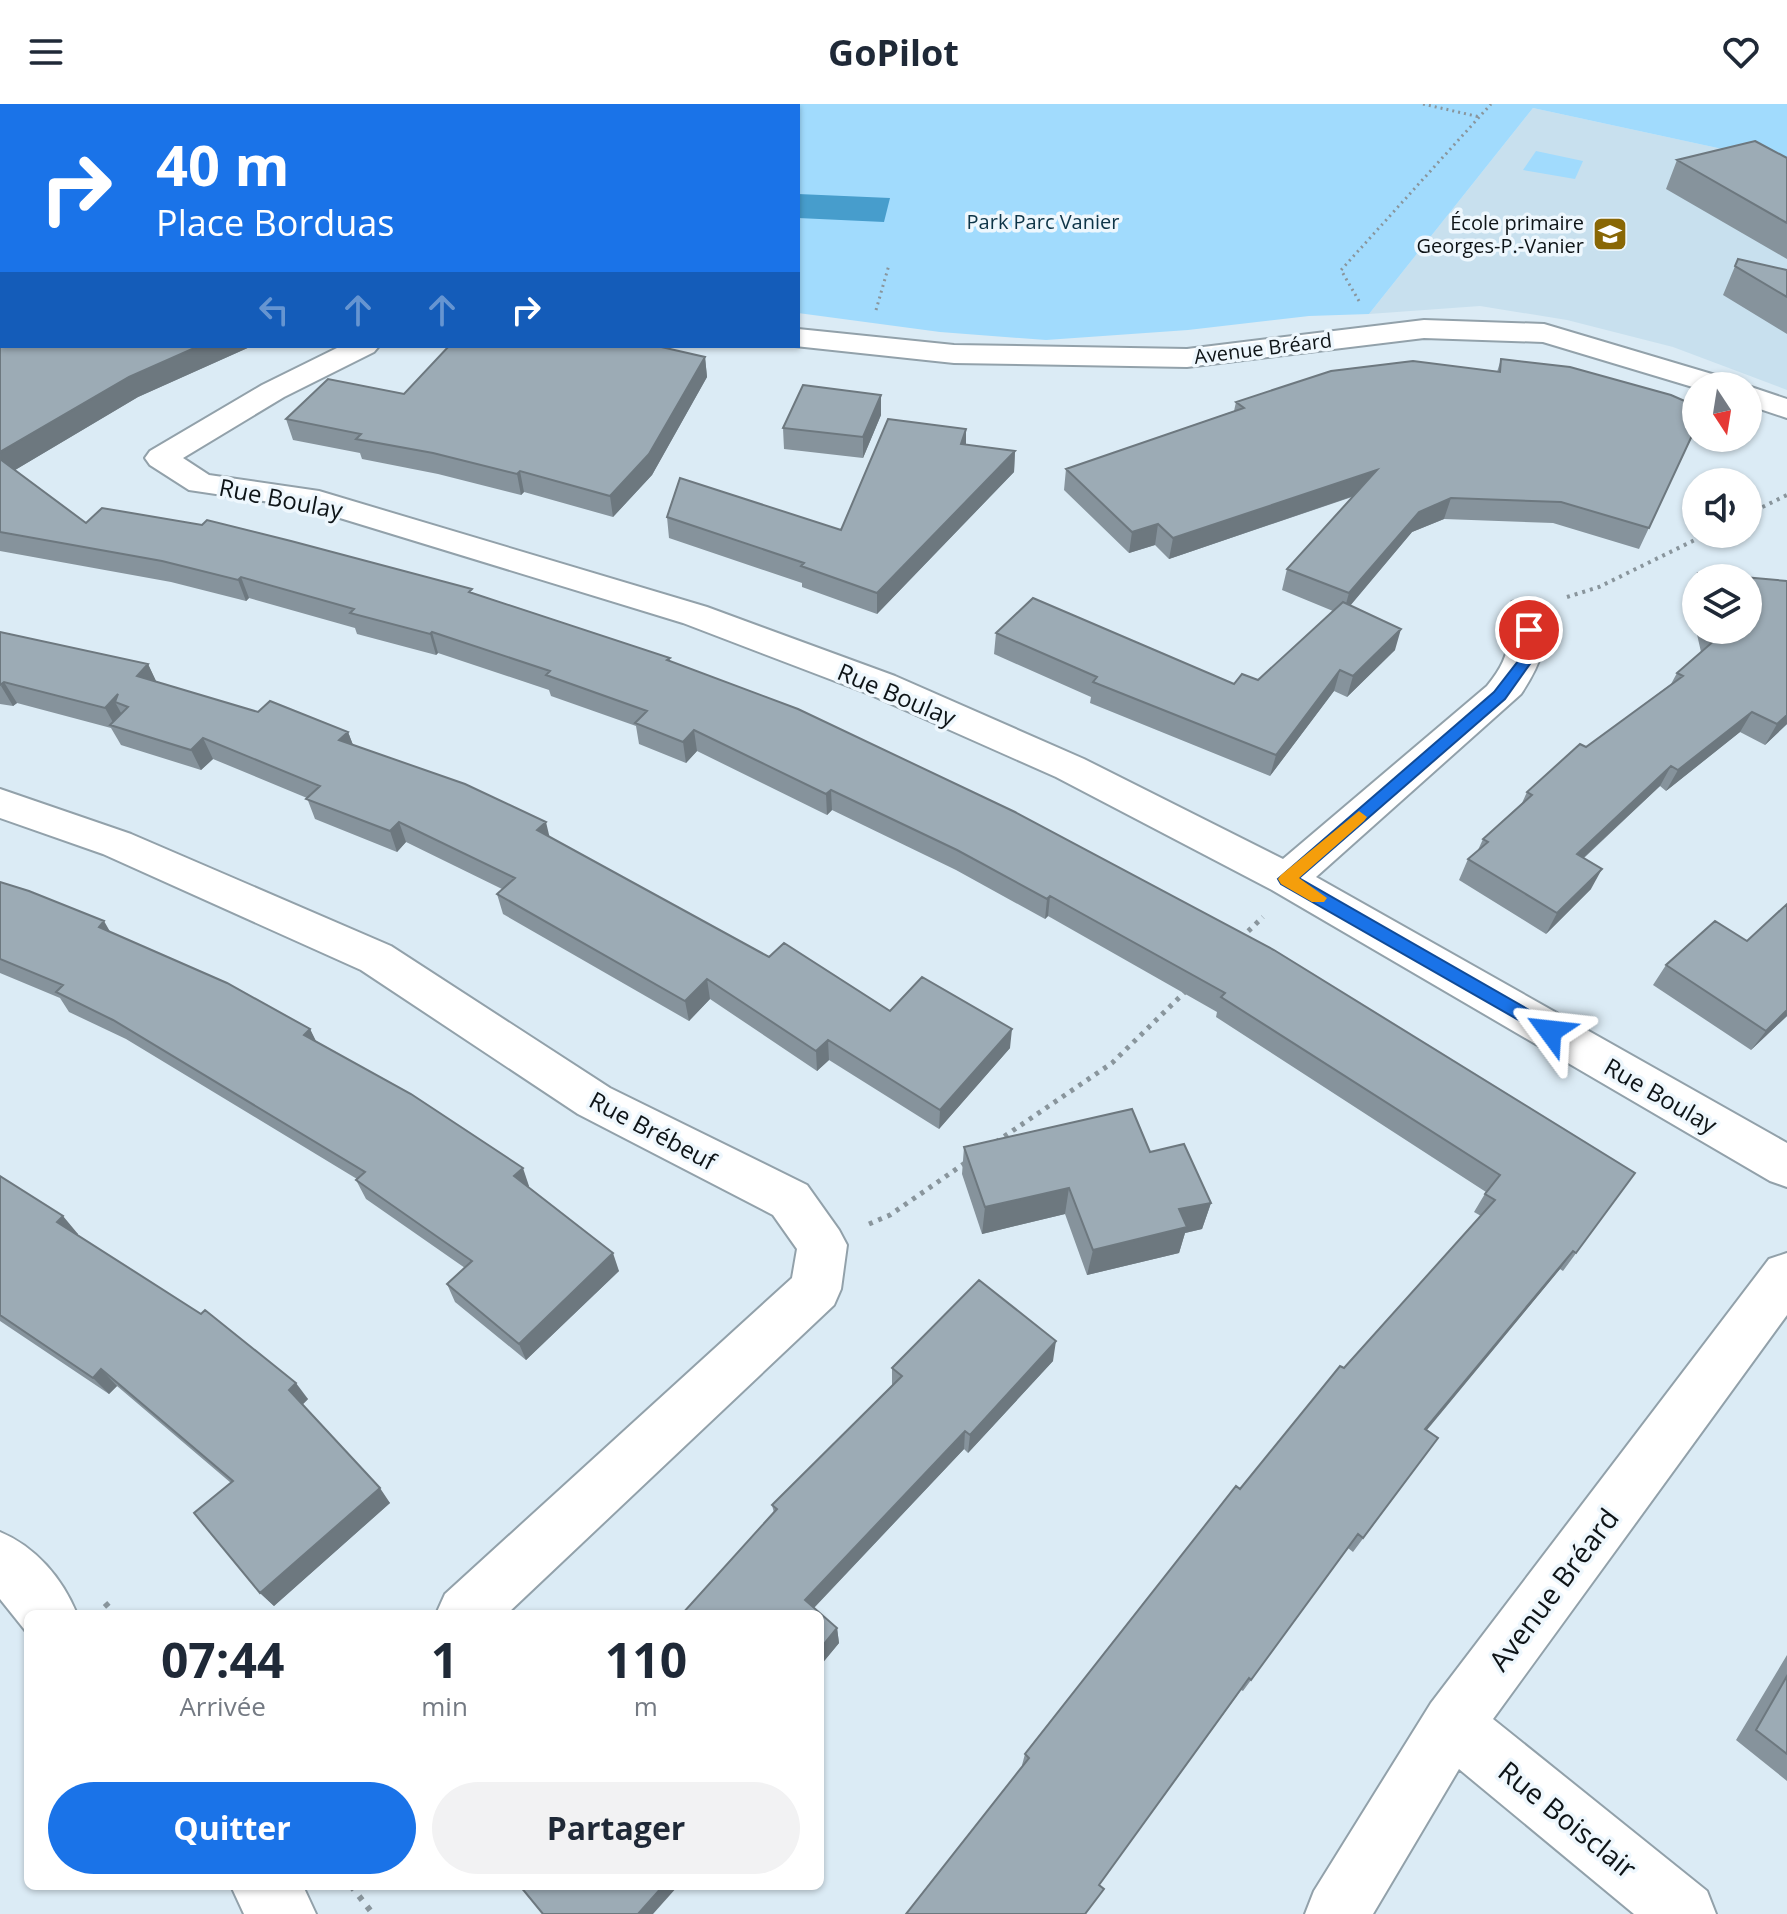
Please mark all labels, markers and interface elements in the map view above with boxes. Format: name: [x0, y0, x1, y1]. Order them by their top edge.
text: GoPilot: [828, 28, 959, 77]
icon: menu: [24, 30, 68, 74]
icon: heart: [1719, 30, 1763, 74]
text: 40 m: [156, 126, 290, 202]
icon: right: [24, 136, 128, 240]
text: Place Borduas: [156, 198, 394, 247]
park label: Park Parc Vanier: [967, 208, 1119, 235]
place label: École primaire Georges-P.-Vanier: [1416, 209, 1584, 259]
school or university icon: École primaire Georges-P.-Vanier: [1591, 215, 1629, 253]
icon: left: [252, 288, 296, 332]
icon: ahead: [336, 288, 380, 332]
icon: ahead: [420, 288, 464, 332]
icon: right: [504, 288, 548, 332]
street label: Avenue Bréard: [1193, 326, 1333, 370]
north arrow: [1682, 372, 1762, 452]
map controls: [1682, 372, 1762, 644]
button: sound: [1682, 468, 1762, 548]
street label: Rue Boulay: [216, 470, 347, 526]
button: layers: [1682, 564, 1762, 644]
pin: [1495, 596, 1563, 664]
icon: arrive: [1507, 608, 1551, 652]
street label: Rue Boulay: [833, 654, 962, 734]
position arrow: [1508, 989, 1592, 1073]
street label: Rue Boulay: [1598, 1049, 1724, 1141]
street label: Rue Brébeuf: [584, 1083, 724, 1178]
street label: Avenue Bréard: [1479, 1500, 1627, 1678]
text: 07:44: [161, 1627, 284, 1692]
text: 1: [431, 1627, 458, 1692]
text: 110: [605, 1627, 687, 1692]
text: Arrivée: [179, 1688, 266, 1724]
text: min: [421, 1688, 468, 1724]
text: m: [634, 1688, 658, 1724]
street label: Rue Boisclair: [1491, 1752, 1645, 1887]
button: Quitter: [48, 1782, 416, 1874]
button: Partager: [432, 1782, 800, 1874]

